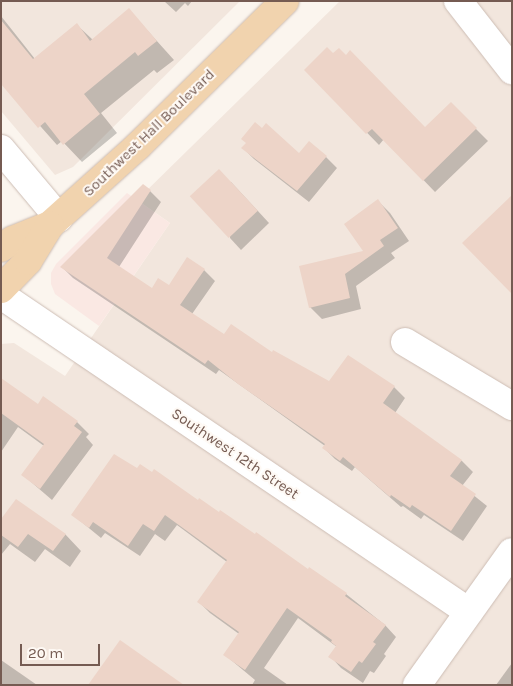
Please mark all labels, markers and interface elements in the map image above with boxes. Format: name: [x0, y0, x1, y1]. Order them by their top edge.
street label: Southwest Hall Boulevard: [80, 66, 218, 200]
street label: Southwest 12th Street: [168, 405, 302, 503]
scale bar: [22, 634, 102, 666]
text: 20 m: [28, 644, 63, 662]

